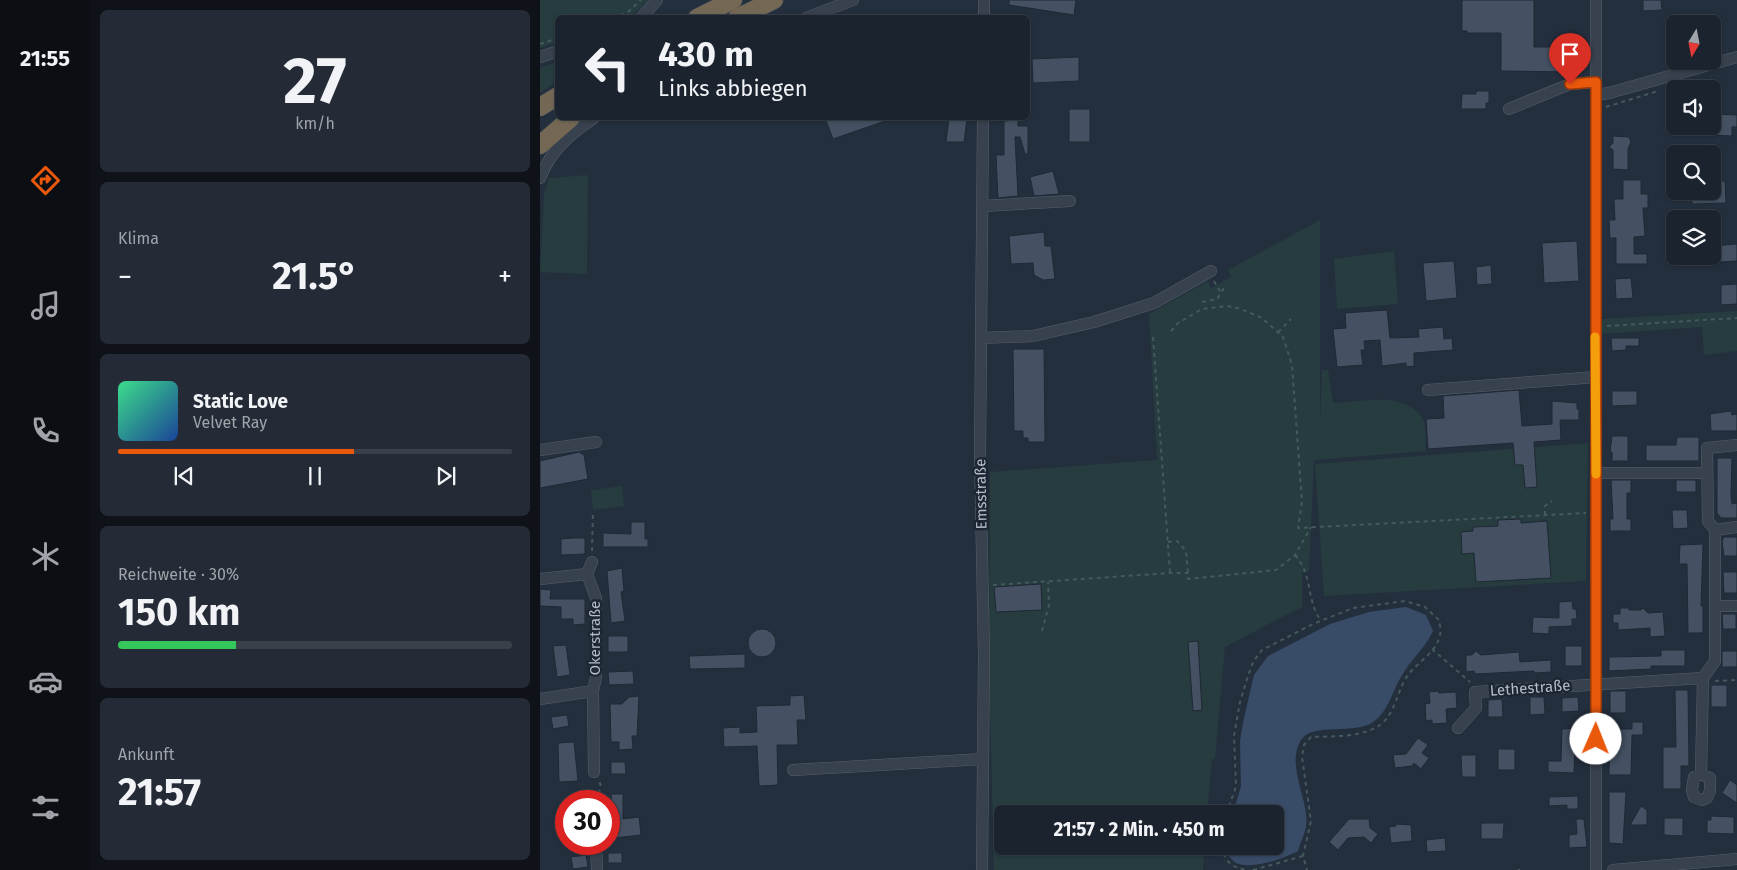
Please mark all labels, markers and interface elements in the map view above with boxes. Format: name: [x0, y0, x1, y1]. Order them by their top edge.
north arrow: [1666, 15, 1721, 70]
map controls: [1666, 15, 1721, 265]
text: 430 m: [658, 33, 754, 75]
pin: [1549, 33, 1591, 84]
icon: left: [575, 35, 640, 100]
icon: arrive: [1556, 40, 1584, 68]
text: 27: [283, 42, 347, 120]
text: 21:55: [20, 45, 70, 72]
text: Links abbiegen: [658, 75, 808, 102]
button: sound: [1666, 80, 1721, 135]
text: km/h: [295, 114, 335, 133]
button: search: [1666, 145, 1721, 200]
icon: directions: [28, 163, 63, 198]
button: layers: [1666, 210, 1721, 265]
text: Klima: [118, 229, 159, 248]
text: 21.5°: [272, 253, 358, 299]
text: −: [118, 260, 132, 293]
text: +: [498, 260, 512, 293]
icon: music: [28, 288, 63, 323]
text: Static Love: [193, 390, 288, 413]
icon: phone: [28, 413, 63, 448]
text: Velvet Ray: [193, 413, 267, 432]
street label: Emsstraße: [971, 459, 991, 529]
icon: previous: [170, 462, 198, 490]
icon: pause: [301, 462, 329, 490]
icon: next: [432, 462, 460, 490]
icon: climate: [28, 539, 63, 574]
text: Reichweite · 30%: [118, 565, 239, 584]
text: 150 km: [118, 589, 240, 635]
street label: Okerstraße: [586, 601, 604, 675]
icon: car: [28, 664, 63, 699]
street label: Lethestraße: [1489, 676, 1571, 700]
position arrow: [1569, 712, 1621, 764]
text: Ankunft: [118, 745, 174, 764]
text: 21:57: [118, 769, 201, 815]
icon: filters: [28, 790, 63, 825]
speed limit sign: 30: [555, 790, 620, 855]
text: 21:57 · 2 Min. · 450 m: [1053, 818, 1225, 841]

